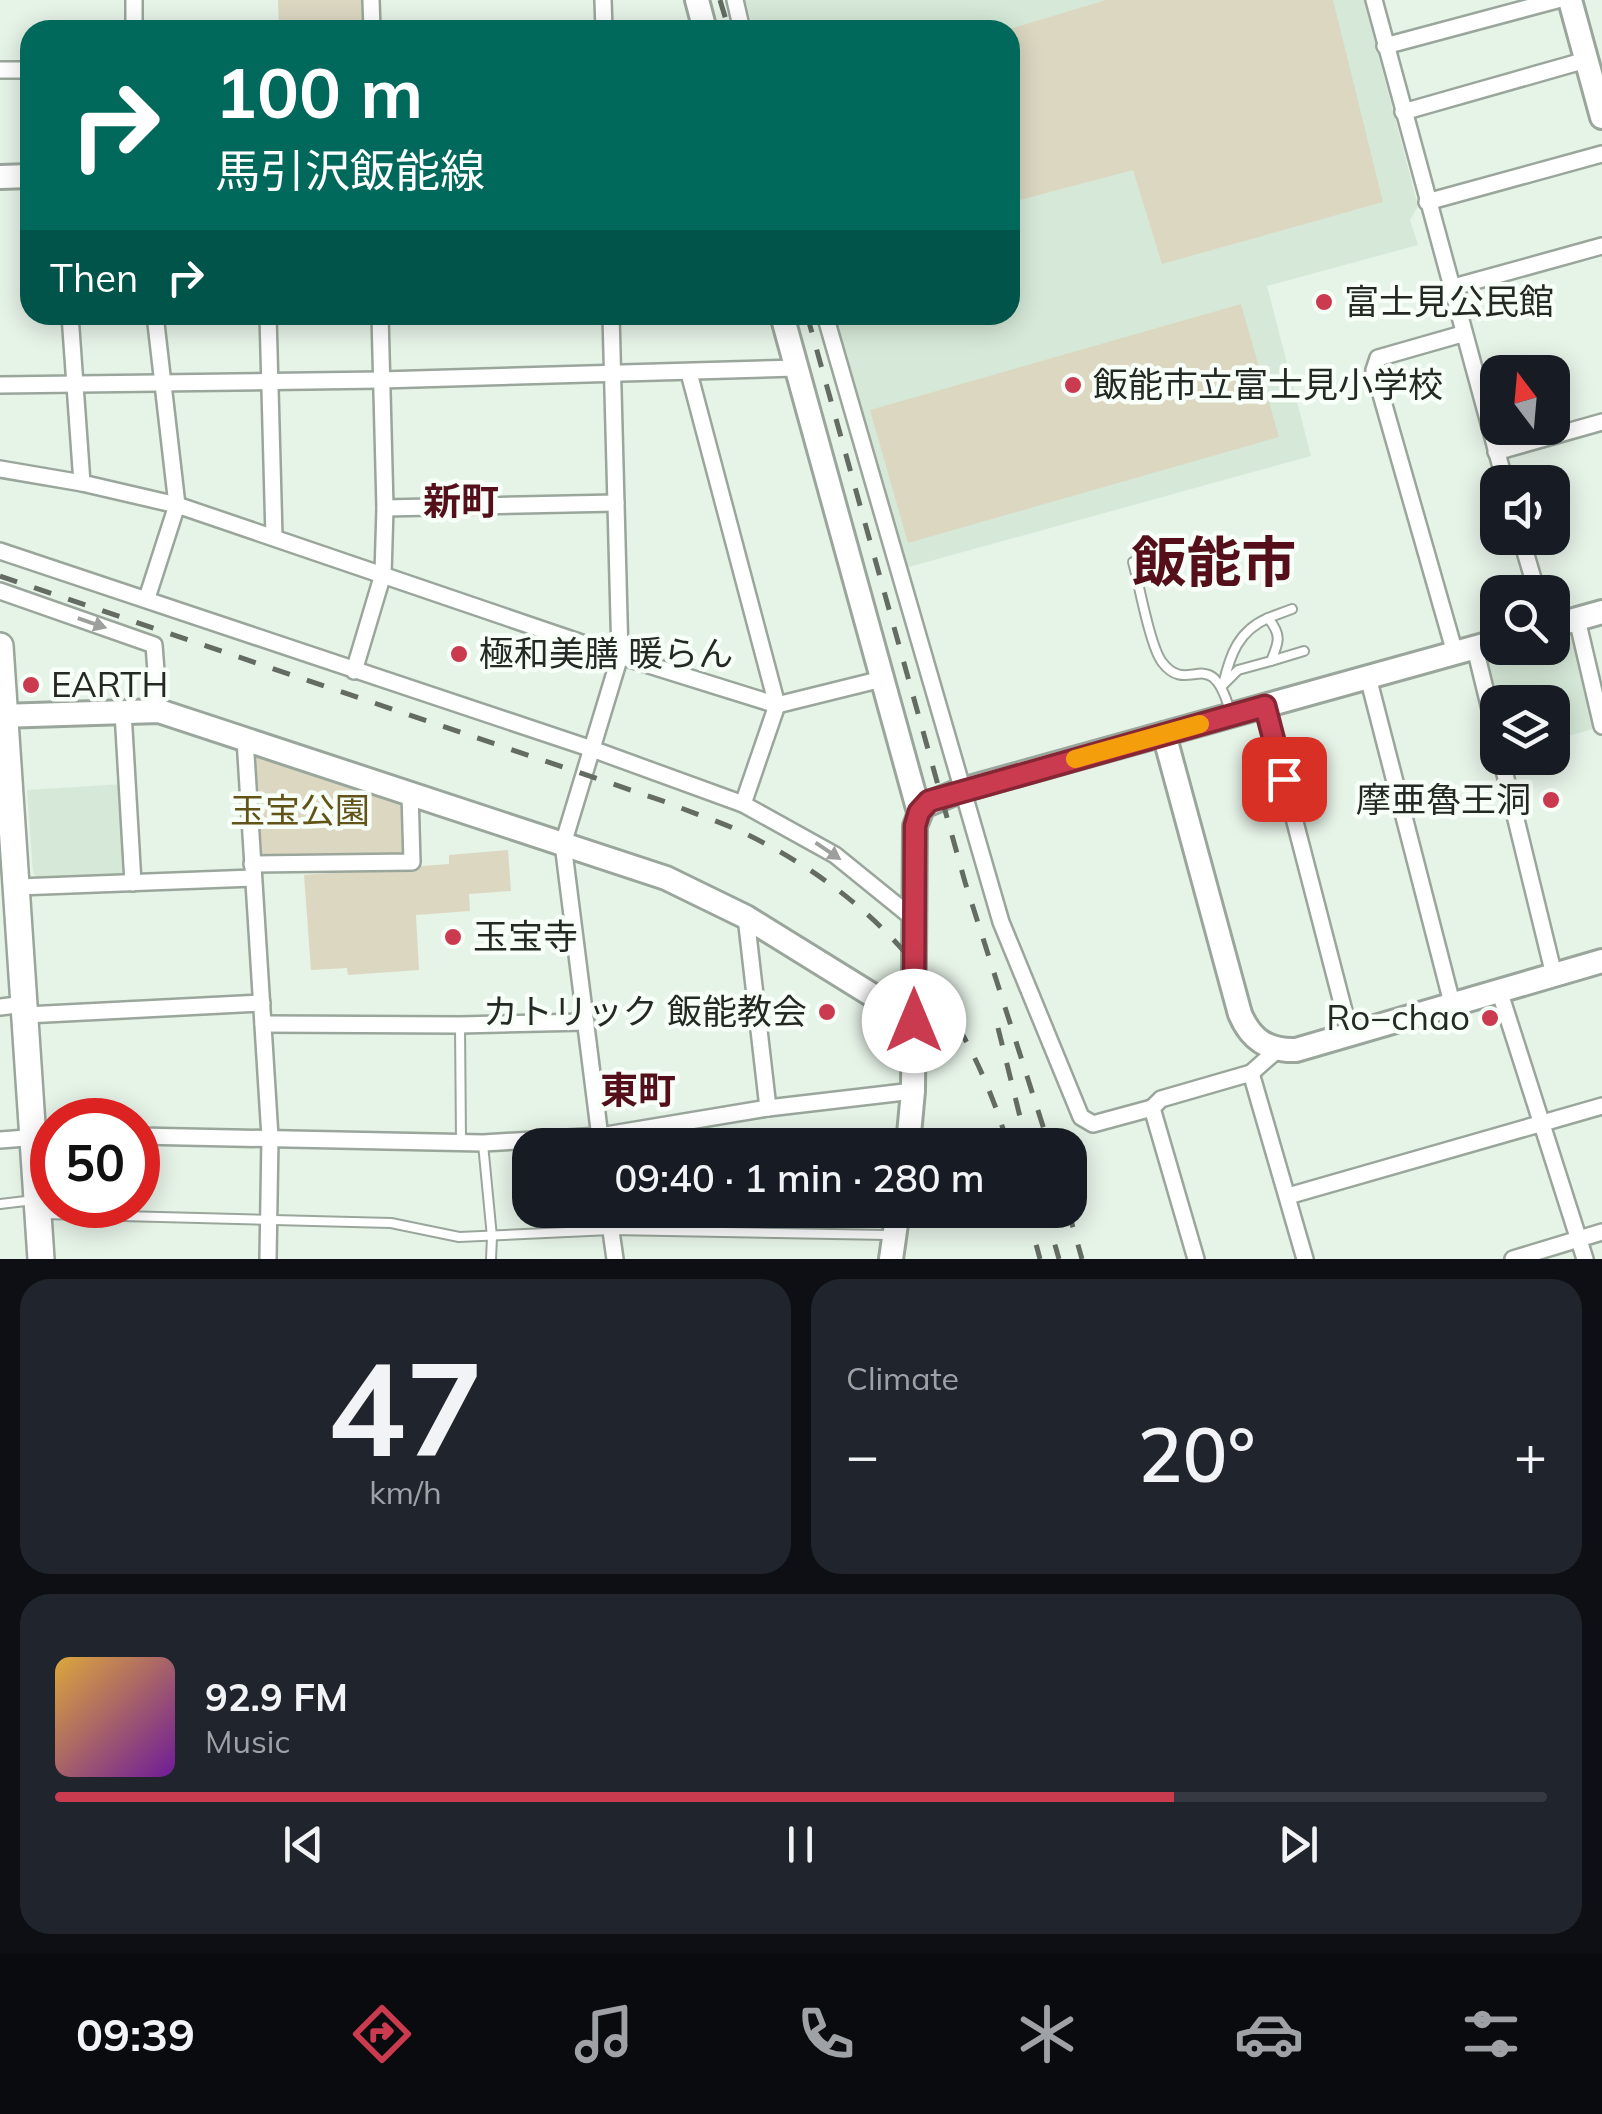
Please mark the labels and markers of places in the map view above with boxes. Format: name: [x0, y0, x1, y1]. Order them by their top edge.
place label: 富士見公民館: [1344, 279, 1554, 323]
marker: 富士見公民館: [1313, 291, 1335, 313]
place label: 飯能市立富士見小学校: [1093, 362, 1443, 406]
marker: 飯能市立富士見小学校: [1062, 374, 1084, 396]
place label: 極和美膳 暖らん: [479, 631, 733, 675]
marker: 極和美膳 暖らん: [448, 643, 470, 665]
place label: EARTH: [51, 662, 168, 706]
marker: EARTH: [20, 674, 42, 696]
pin: [1242, 737, 1327, 822]
place label: 摩亜魯王洞: [1356, 777, 1531, 821]
marker: 摩亜魯王洞: [1540, 789, 1562, 811]
place label: 玉宝寺: [473, 914, 578, 958]
marker: 玉宝寺: [442, 926, 464, 948]
place label: カトリック 飯能教会: [483, 989, 807, 1033]
place label: Ro−chao: [1326, 995, 1470, 1039]
marker: カトリック 飯能教会: [816, 1001, 838, 1023]
marker: Ro−chao: [1479, 1007, 1501, 1029]

